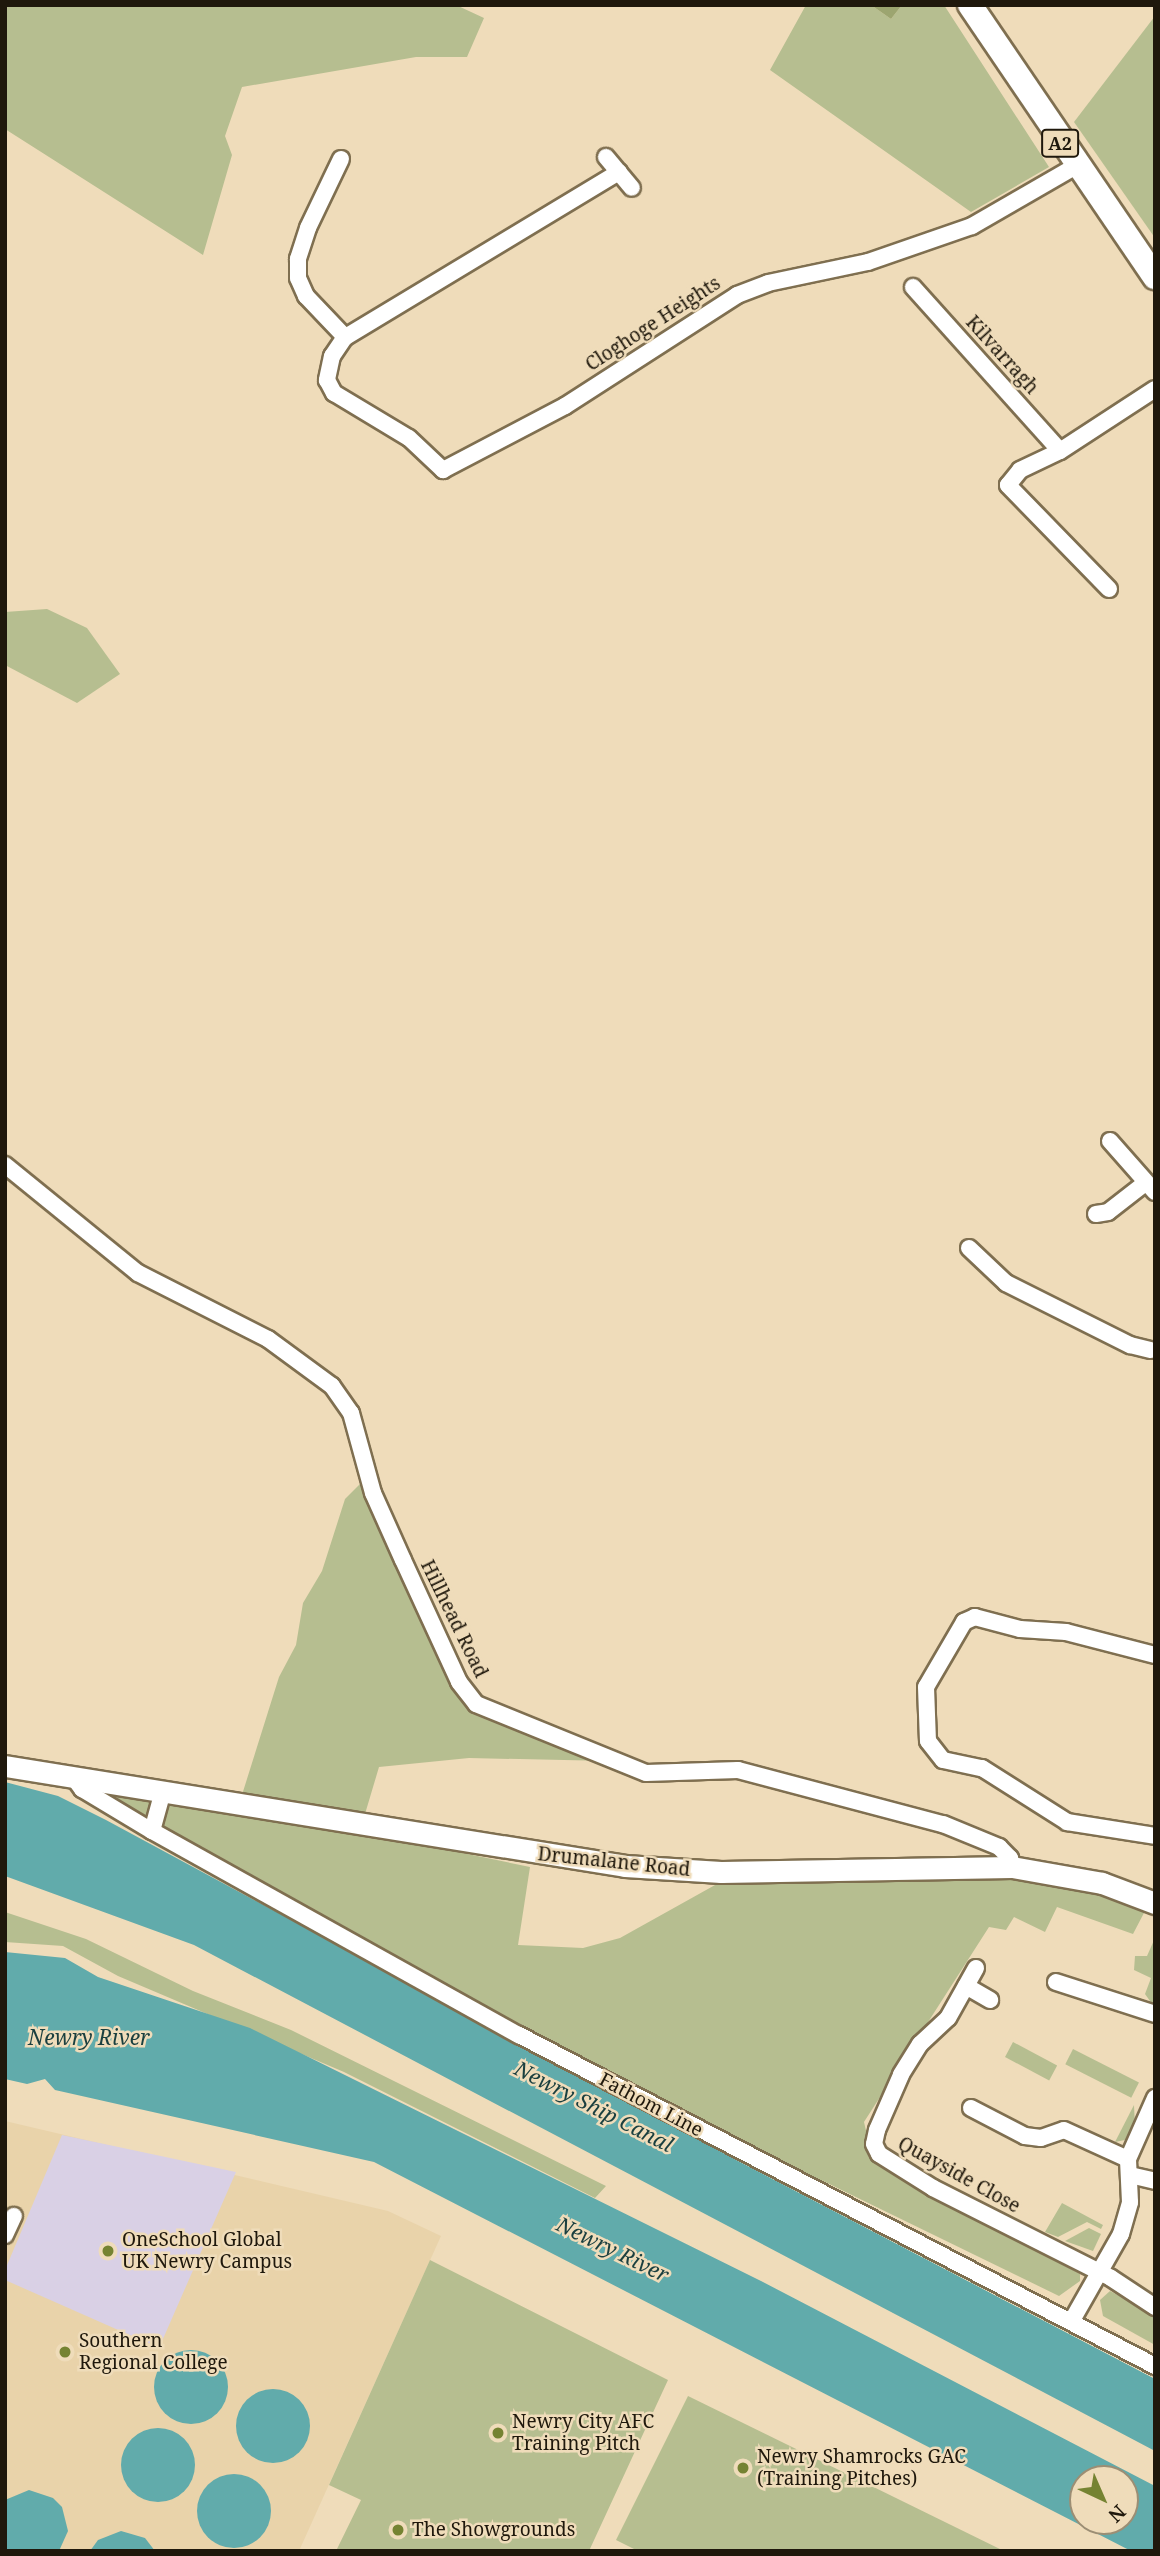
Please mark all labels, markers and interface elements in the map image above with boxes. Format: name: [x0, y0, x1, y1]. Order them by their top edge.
road number: A2: [1041, 128, 1079, 158]
street label: Cloghoge Heights: [581, 272, 725, 376]
street label: Kilvarragh: [961, 311, 1043, 399]
street label: Hillhead Road: [416, 1556, 492, 1682]
street label: Drumalane Road: [537, 1843, 691, 1881]
water label: Newry River: [28, 2024, 150, 2050]
water label: Newry Ship Canal: [511, 2055, 677, 2157]
street label: Fathom Line: [595, 2068, 707, 2142]
street label: Quayside Close: [894, 2132, 1024, 2218]
water label: Newry River: [553, 2211, 673, 2287]
place label: OneSchool Global UK Newry Campus: [122, 2229, 292, 2273]
marker: OneSchool Global UK Newry Campus: [100, 2243, 116, 2259]
place label: Southern Regional College: [79, 2330, 228, 2374]
marker: Southern Regional College: [57, 2344, 73, 2360]
place label: Newry City AFC Training Pitch: [512, 2411, 654, 2455]
marker: Newry City AFC Training Pitch: [490, 2425, 506, 2441]
place label: Newry Shamrocks GAC (Training Pitches): [757, 2446, 966, 2490]
marker: Newry Shamrocks GAC (Training Pitches): [735, 2460, 751, 2476]
north arrow: [1069, 2465, 1139, 2535]
text: N: [1103, 2499, 1132, 2528]
place label: The Showgrounds: [412, 2519, 575, 2541]
marker: The Showgrounds: [390, 2522, 406, 2538]

